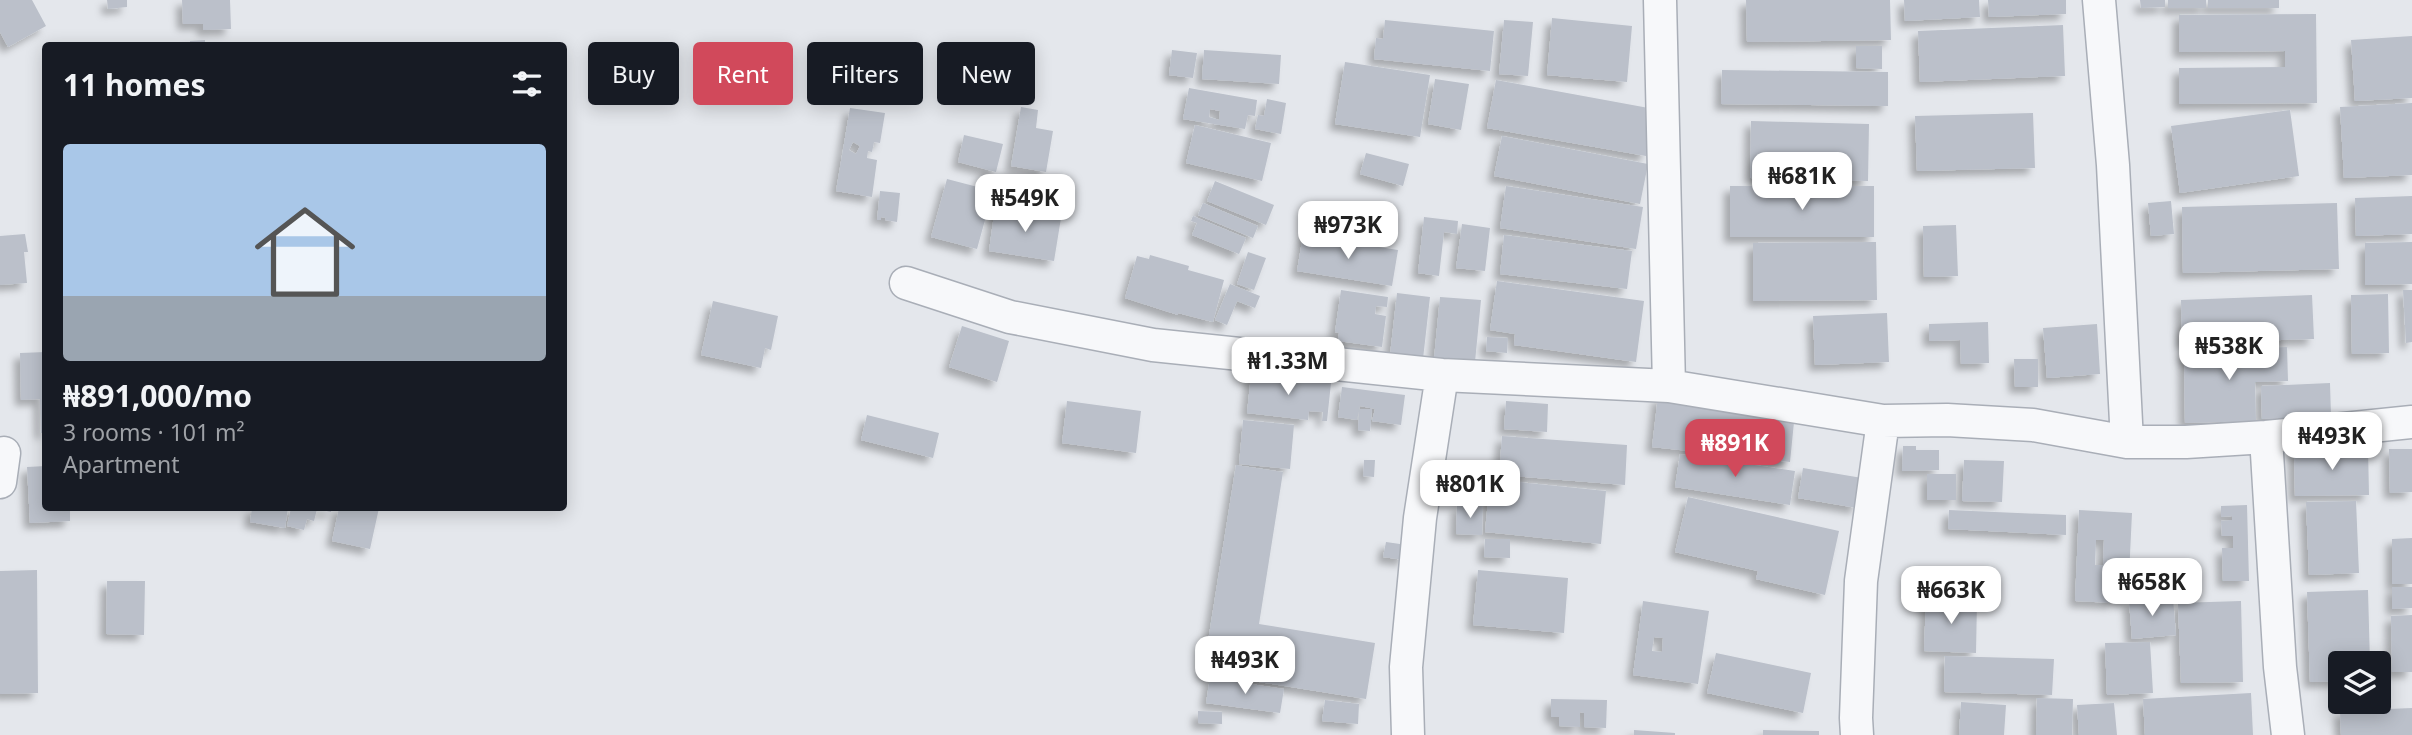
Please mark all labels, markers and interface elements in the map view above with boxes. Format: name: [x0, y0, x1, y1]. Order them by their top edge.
chip: Buy: [588, 42, 679, 105]
chip: Rent: [693, 42, 793, 105]
chip: Filters: [807, 42, 923, 105]
chip: New: [937, 42, 1035, 105]
text: 11 homes: [63, 64, 206, 105]
icon: filters: [508, 65, 546, 103]
pin: ₦681K: [1753, 152, 1851, 212]
text: ₦681K: [1768, 159, 1836, 191]
pin: ₦549K: [976, 174, 1074, 234]
text: ₦549K: [991, 181, 1059, 213]
icon: home: [242, 189, 368, 315]
pin: ₦973K: [1299, 202, 1397, 261]
text: ₦973K: [1314, 208, 1382, 240]
pin: ₦538K: [2180, 322, 2278, 382]
text: ₦538K: [2195, 329, 2263, 361]
pin: ₦1.33M: [1231, 338, 1345, 397]
text: ₦1.33M: [1248, 344, 1328, 376]
text: ₦891,000/mo: [63, 375, 252, 416]
pin: ₦493K: [2283, 412, 2381, 472]
text: 3 rooms · 101 m²: [63, 416, 245, 448]
text: ₦493K: [2298, 419, 2366, 451]
pin: ₦891K: [1686, 420, 1784, 479]
text: ₦891K: [1701, 426, 1769, 458]
text: Apartment: [63, 448, 180, 480]
pin: ₦801K: [1421, 461, 1519, 520]
text: ₦801K: [1436, 467, 1504, 499]
pin: ₦658K: [2103, 558, 2201, 618]
text: ₦658K: [2118, 565, 2186, 597]
pin: ₦663K: [1902, 566, 2000, 626]
text: ₦663K: [1917, 573, 1985, 605]
pin: ₦493K: [1196, 636, 1294, 696]
text: ₦493K: [1211, 643, 1279, 675]
map controls: [2328, 651, 2391, 714]
button: layers: [2328, 651, 2391, 714]

